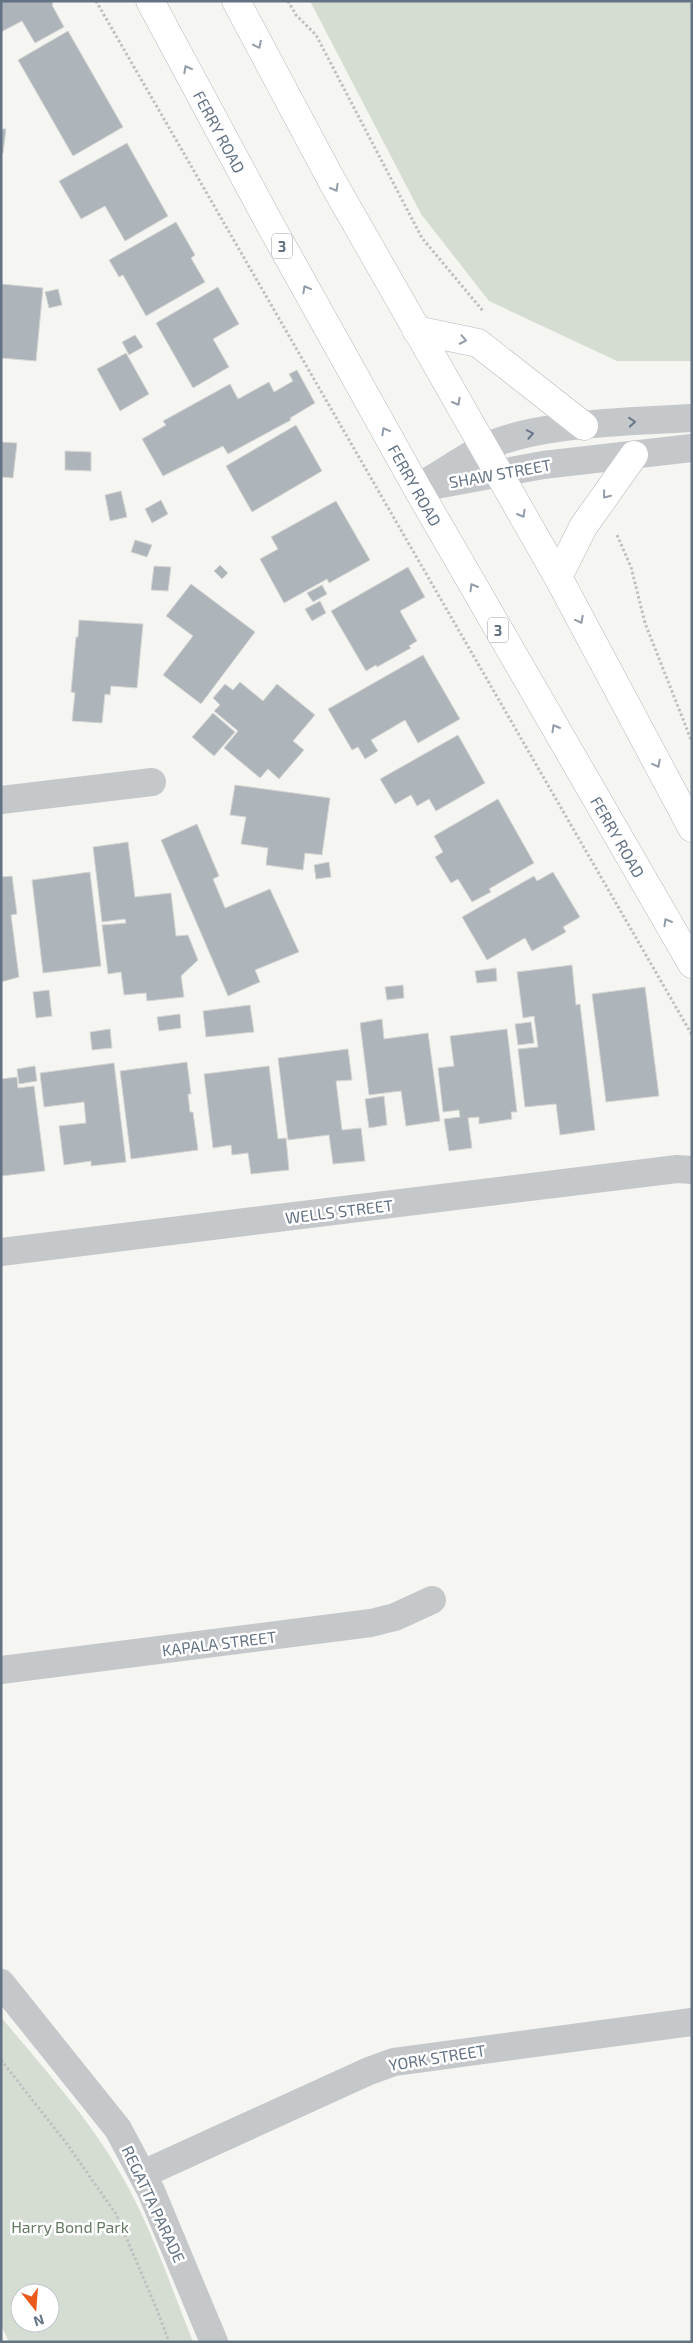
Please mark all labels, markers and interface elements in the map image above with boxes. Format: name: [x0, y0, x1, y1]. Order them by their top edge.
one-way arrow: [252, 39, 262, 48]
one-way arrow: [183, 65, 193, 74]
street label: FERRY ROAD: [190, 87, 250, 176]
one-way arrow: [329, 182, 339, 191]
road number: 3: [272, 234, 292, 258]
one-way arrow: [302, 285, 312, 294]
one-way arrow: [459, 334, 468, 345]
one-way arrow: [451, 397, 461, 406]
one-way arrow: [628, 417, 636, 428]
one-way arrow: [382, 427, 392, 436]
one-way arrow: [526, 429, 535, 440]
street label: FERRY ROAD: [385, 441, 446, 529]
street label: SHAW STREET: [448, 455, 552, 491]
one-way arrow: [604, 489, 612, 498]
one-way arrow: [515, 509, 525, 518]
one-way arrow: [470, 584, 480, 593]
one-way arrow: [574, 615, 584, 624]
road number: 3: [488, 618, 508, 642]
one-way arrow: [552, 724, 562, 733]
one-way arrow: [651, 758, 661, 767]
street label: FERRY ROAD: [588, 793, 649, 881]
one-way arrow: [664, 918, 674, 927]
street label: WELLS STREET: [284, 1195, 394, 1227]
street label: KAPALA STREET: [161, 1627, 277, 1659]
street label: YORK STREET: [387, 2040, 487, 2074]
street label: REGATTA PARADE: [119, 2142, 189, 2266]
park label: Harry Bond Park: [11, 2217, 129, 2236]
north arrow: [10, 2283, 60, 2333]
text: N: [32, 2311, 46, 2331]

